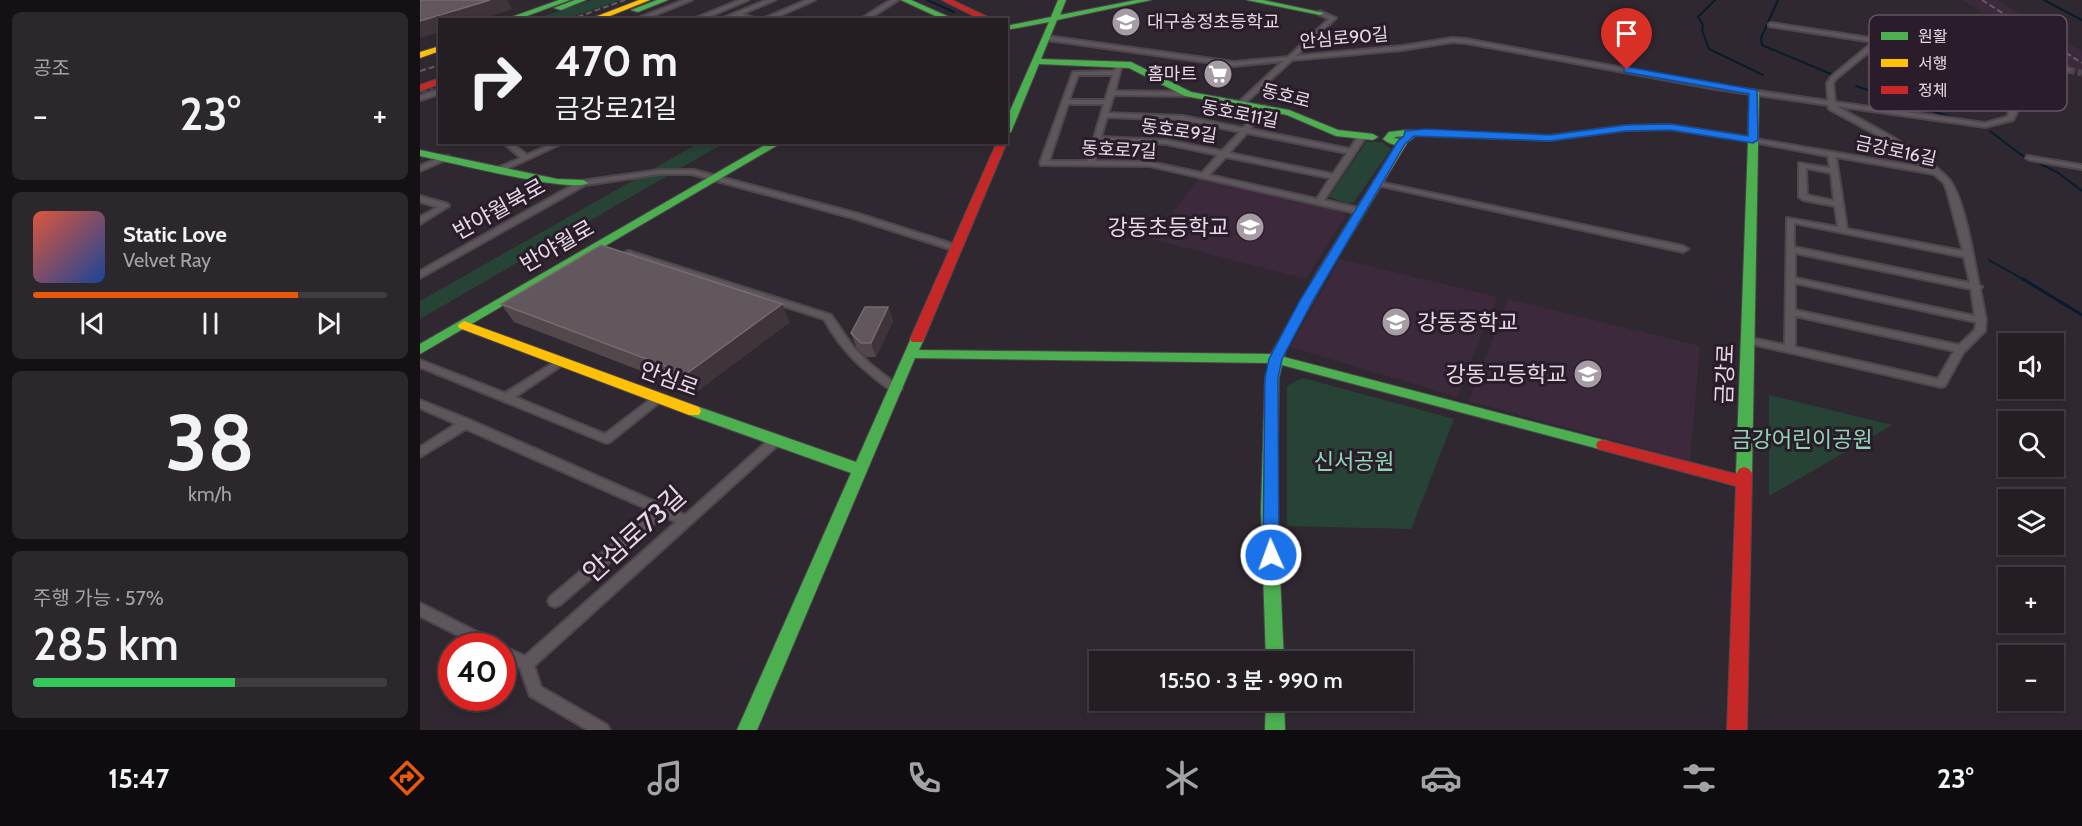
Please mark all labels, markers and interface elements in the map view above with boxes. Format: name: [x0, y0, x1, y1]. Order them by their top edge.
school or university icon: 대구송정초등학교: [1110, 6, 1142, 38]
pin: [1601, 8, 1652, 70]
place label: 대구송정초등학교: [1147, 11, 1279, 33]
legend: [1869, 15, 2067, 111]
icon: arrive: [1610, 17, 1643, 50]
street label: 안심로90길: [1299, 23, 1389, 53]
text: 원활: [1918, 27, 1948, 46]
text: 470 m: [555, 35, 678, 87]
icon: right: [456, 42, 534, 120]
text: 서행: [1918, 54, 1947, 73]
text: 공조: [33, 56, 70, 80]
supermarket icon: 홈마트: [1202, 58, 1234, 90]
place label: 홈마트: [1147, 63, 1197, 85]
street label: 동호로: [1259, 79, 1313, 113]
text: 정체: [1918, 81, 1947, 100]
text: 23°: [179, 87, 241, 141]
text: 금강로21길: [555, 92, 677, 125]
text: −: [33, 95, 48, 135]
text: +: [372, 95, 387, 135]
street label: 동호로11길: [1200, 96, 1280, 132]
street label: 동호로9길: [1140, 115, 1218, 147]
street label: 금강로16길: [1853, 132, 1939, 170]
street label: 동호로7길: [1081, 137, 1157, 163]
street label: 반야월북로: [448, 173, 550, 245]
school or university icon: 강동초등학교: [1234, 211, 1266, 243]
street label: 반야월로: [515, 214, 599, 278]
place label: 강동초등학교: [1108, 214, 1229, 241]
text: Static Love: [123, 221, 227, 248]
text: Velvet Ray: [123, 248, 211, 272]
school or university icon: 강동중학교: [1380, 306, 1412, 338]
icon: previous: [76, 307, 109, 340]
icon: pause: [194, 307, 227, 340]
icon: next: [312, 307, 345, 340]
place label: 강동중학교: [1417, 309, 1518, 336]
map controls: [1998, 333, 2064, 711]
button: sound: [1998, 333, 2064, 399]
street label: 금강로: [1710, 343, 1740, 405]
street label: 안심로: [636, 356, 702, 402]
school or university icon: 강동고등학교: [1572, 358, 1604, 390]
place label: 강동고등학교: [1446, 361, 1567, 388]
text: 38: [165, 395, 255, 490]
button: search: [1998, 411, 2064, 477]
park label: 금강어린이공원: [1731, 426, 1873, 453]
park label: 신서공원: [1314, 448, 1394, 475]
street label: 안심로73길: [576, 479, 692, 589]
text: km/h: [188, 482, 232, 506]
button: layers: [1998, 489, 2064, 555]
position arrow: [1239, 523, 1303, 587]
button: +: [1998, 567, 2064, 633]
text: 주행 가능 · 57%: [33, 586, 164, 610]
text: 285 km: [33, 617, 179, 671]
speed limit sign: 40: [438, 633, 516, 711]
button: −: [1998, 645, 2064, 711]
text: 15:50 · 3 분 · 990 m: [1159, 667, 1343, 694]
icon: directions: [386, 757, 428, 799]
icon: music: [644, 757, 686, 799]
icon: phone: [903, 757, 945, 799]
icon: climate: [1161, 757, 1203, 799]
icon: car: [1420, 757, 1462, 799]
icon: filters: [1678, 757, 1720, 799]
text: 15:47: [108, 762, 169, 795]
text: 23°: [1937, 762, 1974, 795]

